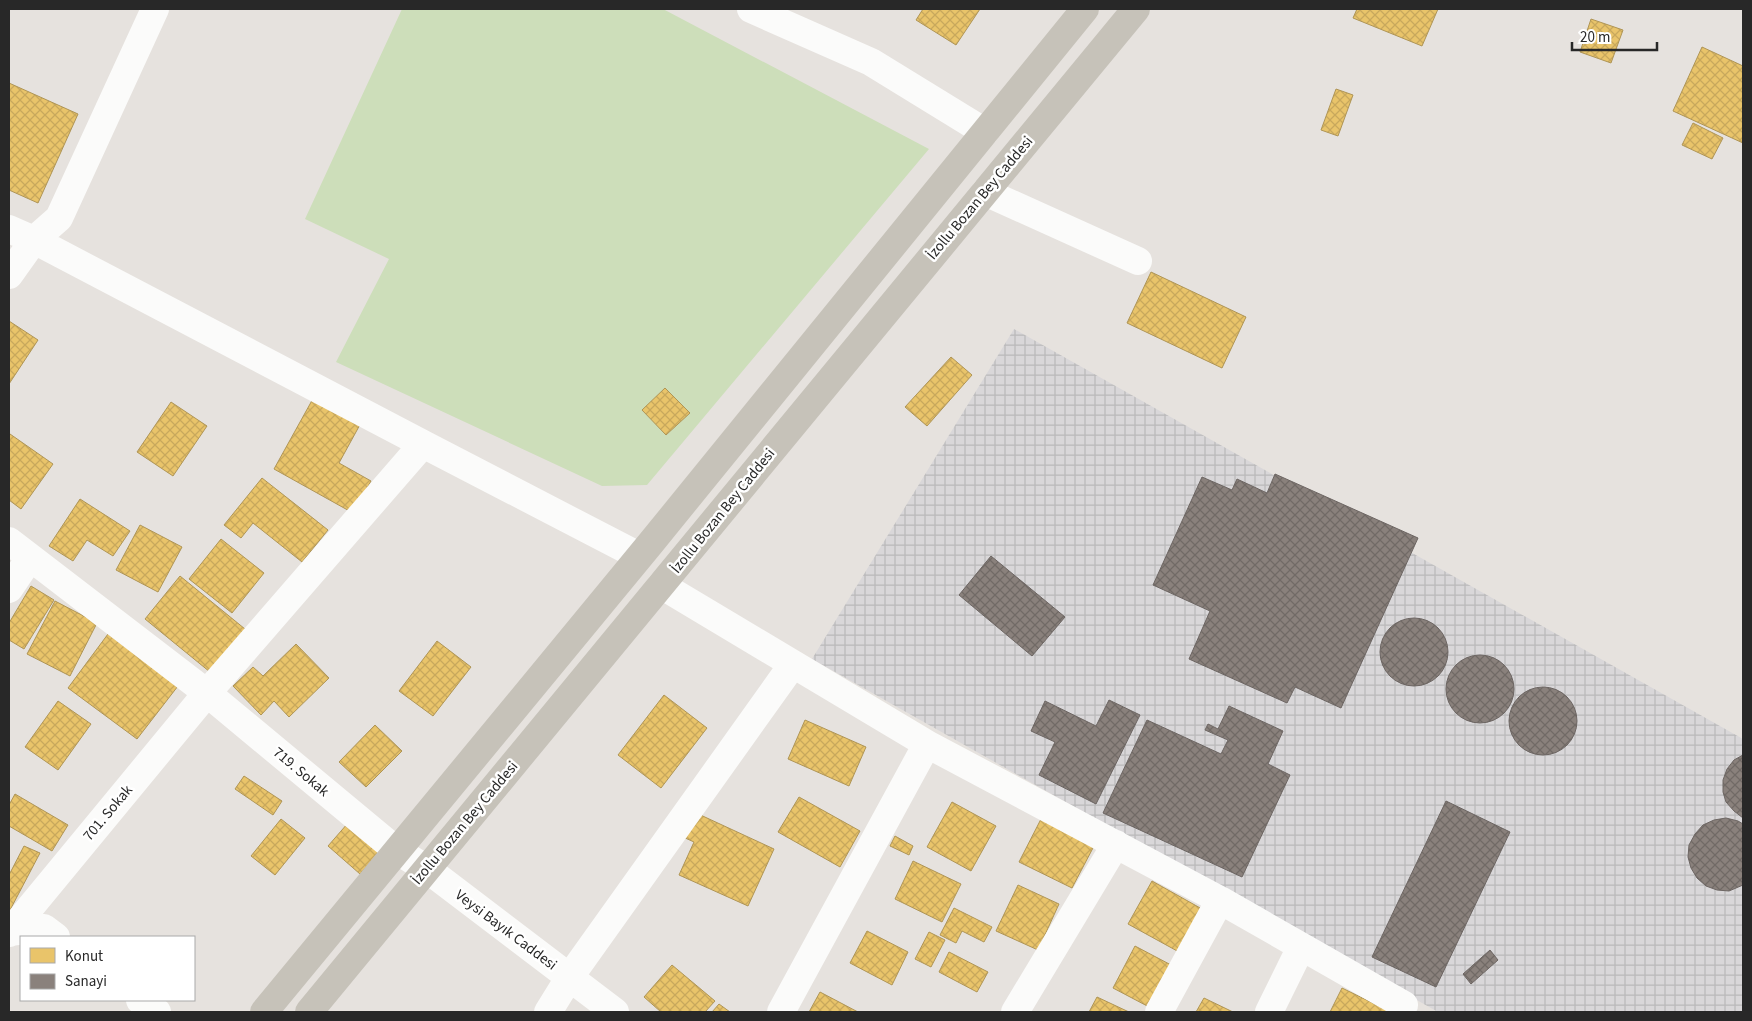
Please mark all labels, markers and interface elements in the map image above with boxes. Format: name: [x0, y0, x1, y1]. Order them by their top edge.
scale bar: [1572, 20, 1657, 52]
text: 20 m: [1580, 27, 1610, 48]
street label: İzollu Bozan Bey Caddesi: [922, 132, 1038, 264]
street label: İzollu Bozan Bey Caddesi: [666, 444, 780, 578]
street label: 719. Sokak: [268, 742, 334, 802]
street label: İzollu Bozan Bey Caddesi: [407, 757, 523, 889]
street label: 701. Sokak: [78, 780, 138, 846]
street label: Veysi Bayık Caddesi: [451, 885, 561, 975]
legend: [20, 936, 195, 1001]
text: Konut: [65, 946, 103, 967]
text: Sanayi: [65, 971, 107, 992]

